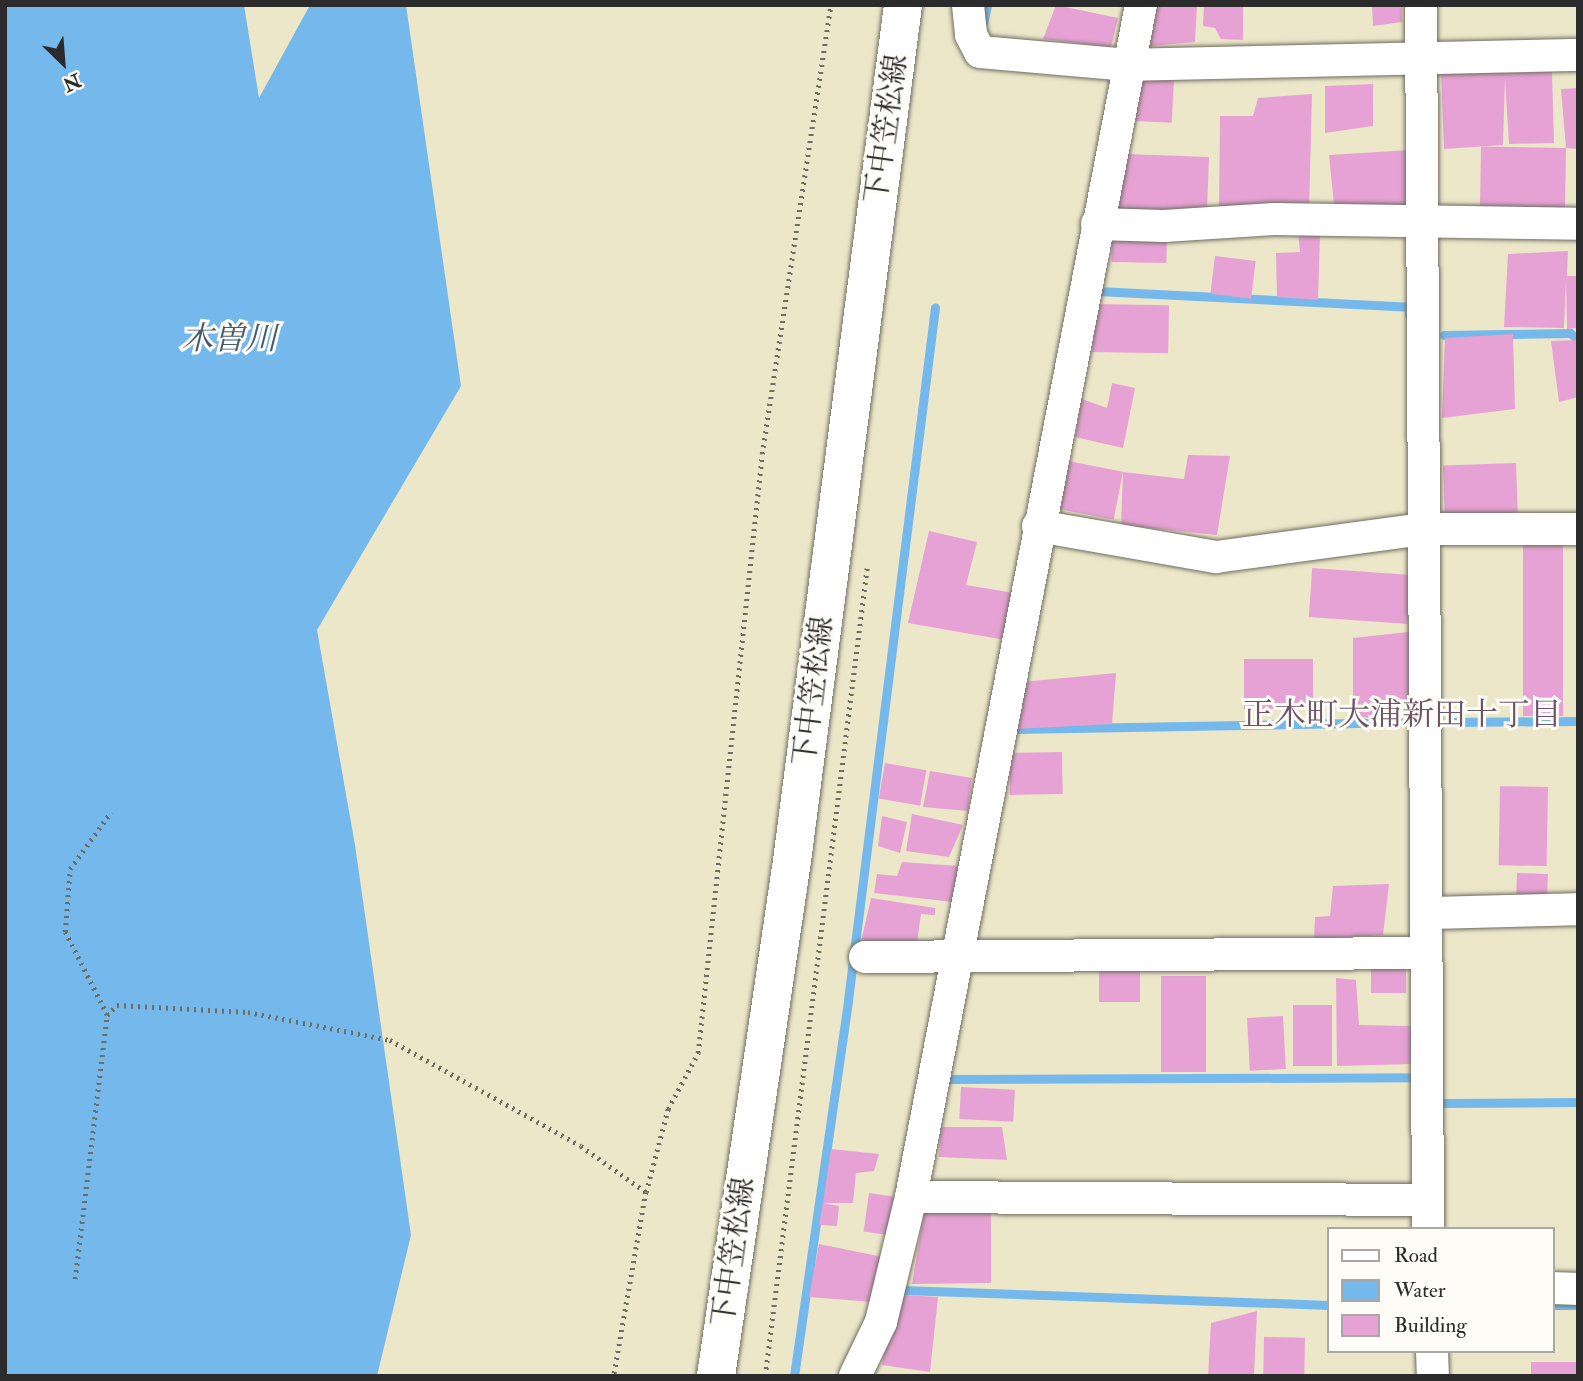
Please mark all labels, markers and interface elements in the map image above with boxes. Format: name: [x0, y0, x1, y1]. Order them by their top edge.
north arrow: [28, 28, 98, 98]
street label: 下中笠松線: [859, 52, 915, 206]
text: N: [59, 68, 85, 97]
water label: 木曽川: [181, 320, 277, 358]
street label: 下中笠松線: [787, 614, 841, 768]
district label: 正木町大浦新田十丁目: [1242, 696, 1562, 734]
street label: 下中笠松線: [706, 1175, 762, 1329]
legend: [1328, 1227, 1555, 1353]
text: Road: [1394, 1242, 1438, 1269]
text: Water: [1394, 1277, 1446, 1304]
text: Building: [1394, 1312, 1467, 1339]

